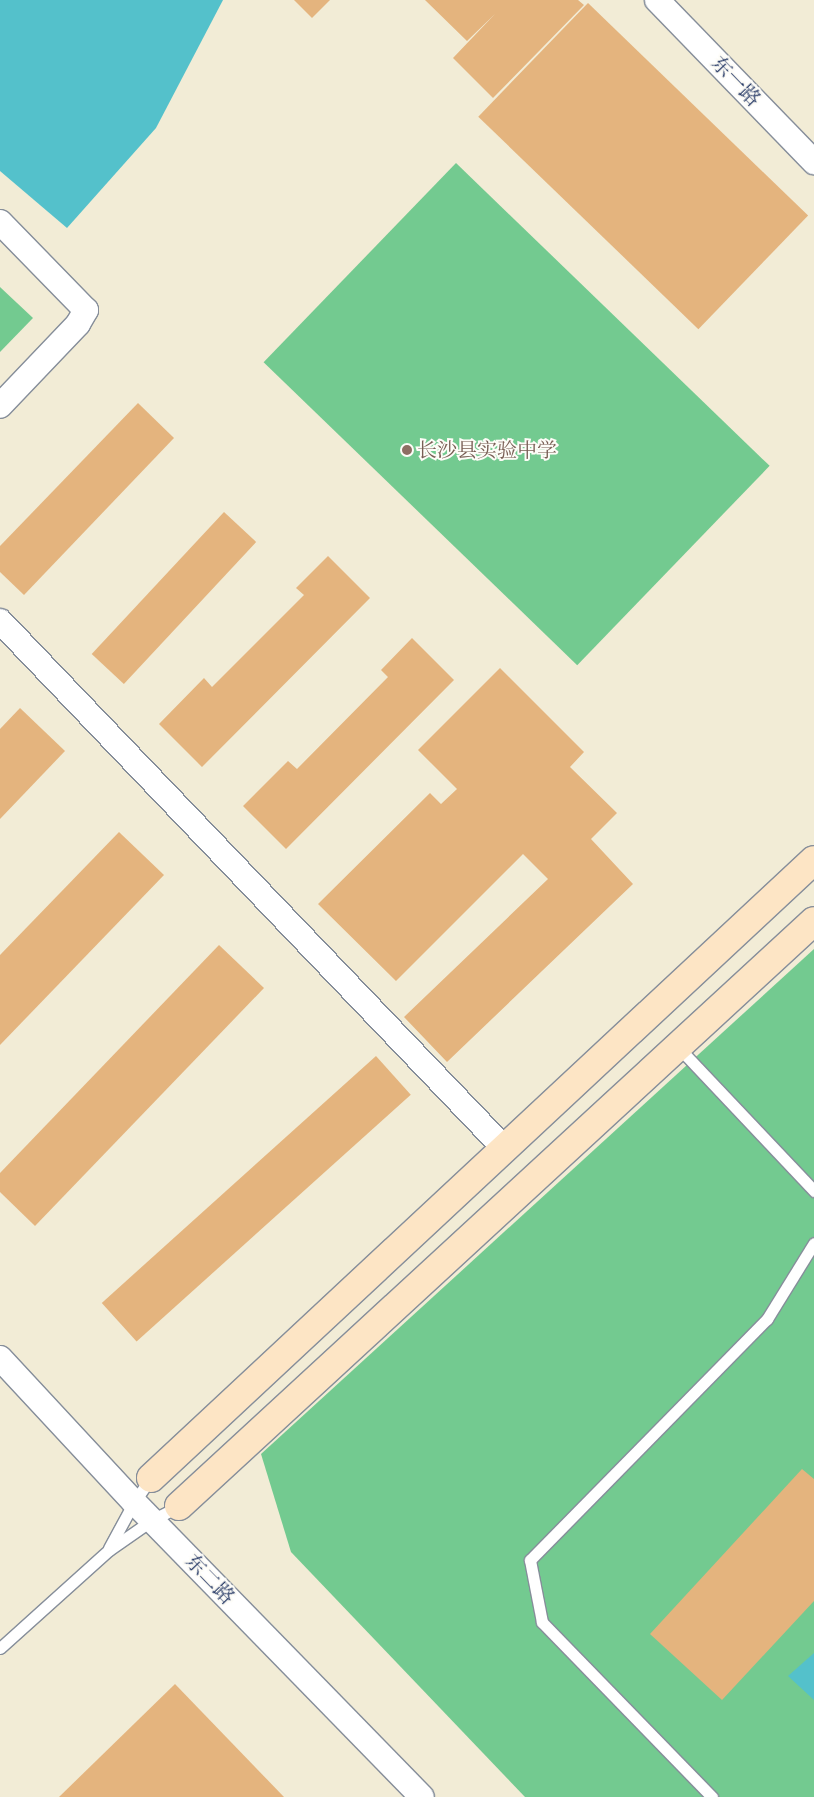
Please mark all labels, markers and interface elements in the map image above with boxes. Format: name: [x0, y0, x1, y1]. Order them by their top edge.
street label: 东一路: [707, 51, 765, 111]
place label: 长沙县实验中学: [417, 438, 557, 462]
marker: 长沙县实验中学: [401, 444, 413, 456]
street label: 东二路: [181, 1549, 239, 1609]

